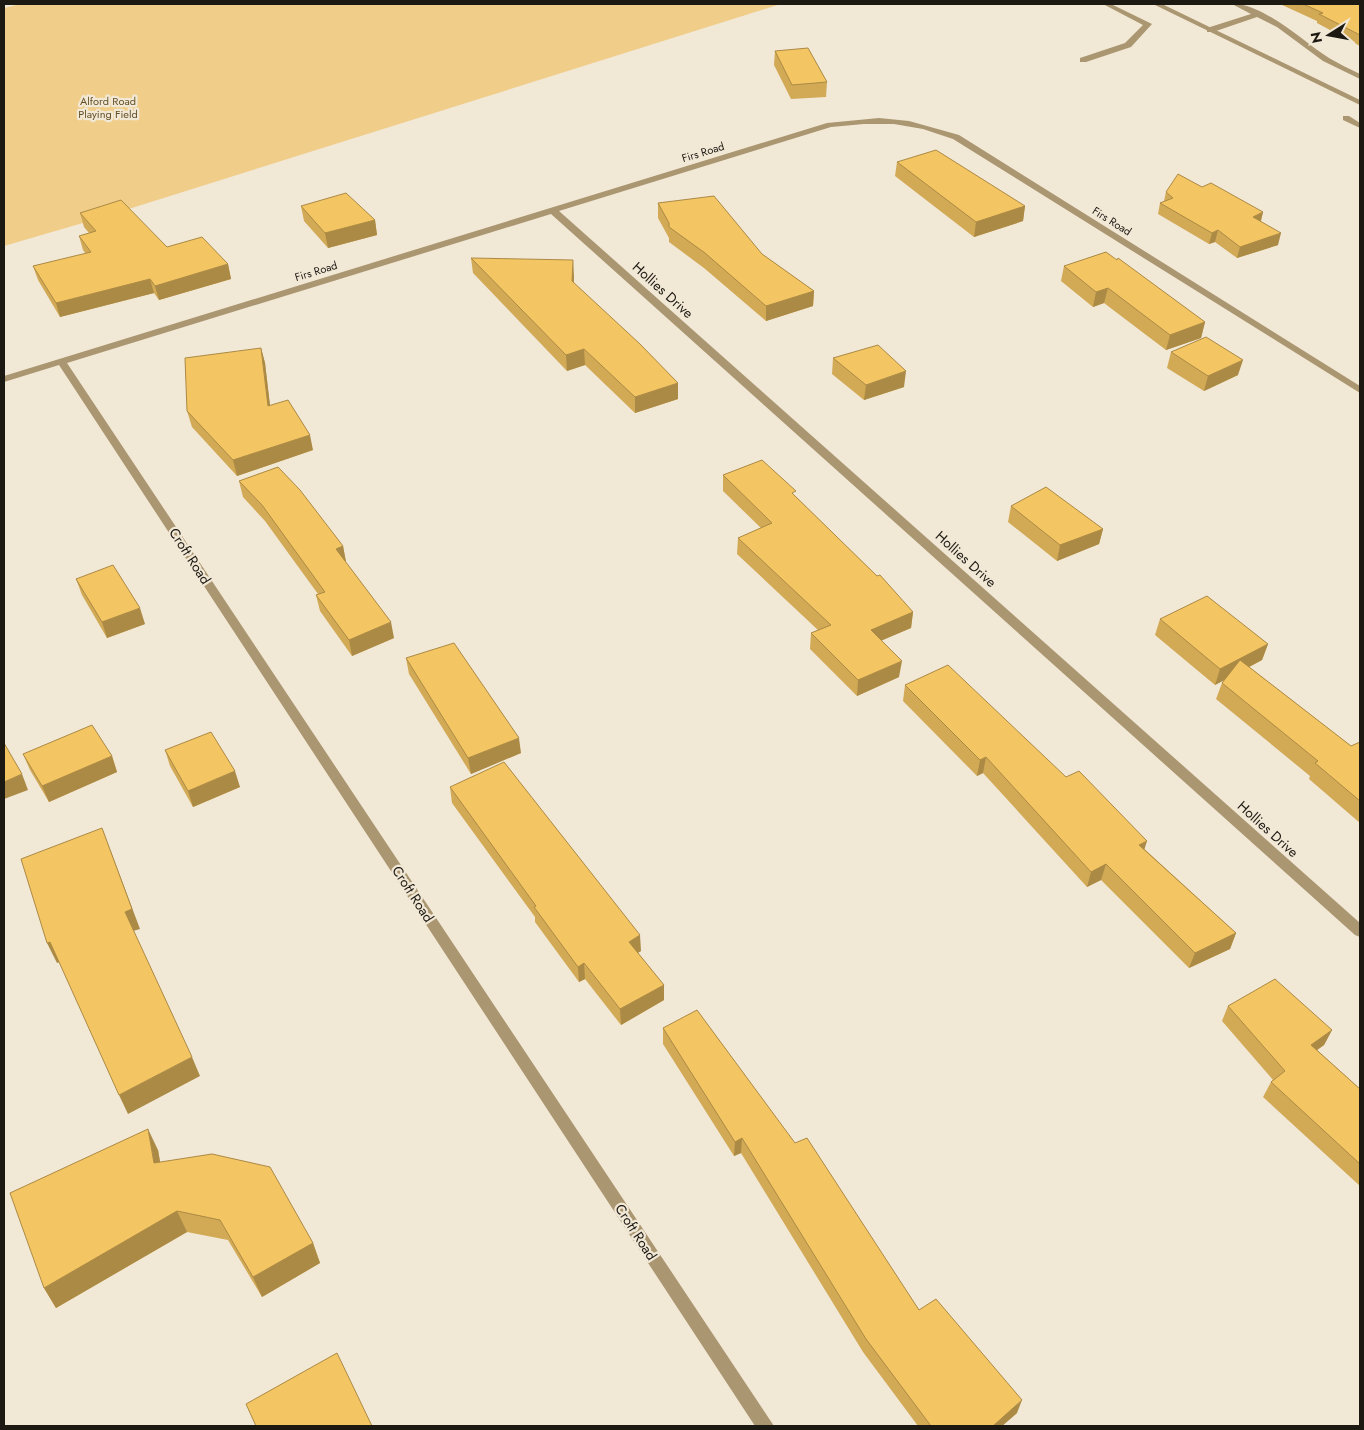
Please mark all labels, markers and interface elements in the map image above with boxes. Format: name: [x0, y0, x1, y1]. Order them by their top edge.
north arrow: [1304, 10, 1354, 60]
text: N: [1305, 30, 1327, 45]
park label: Alford Road Playing Field: [78, 93, 138, 122]
street label: Firs Road: [680, 138, 726, 166]
street label: Firs Road: [1089, 203, 1135, 239]
street label: Firs Road: [293, 257, 339, 285]
street label: Hollies Drive: [628, 257, 698, 323]
street label: Croft Road: [164, 524, 216, 588]
street label: Hollies Drive: [931, 526, 1001, 592]
street label: Hollies Drive: [1233, 796, 1303, 862]
street label: Croft Road: [387, 862, 439, 926]
street label: Croft Road: [610, 1200, 662, 1264]

